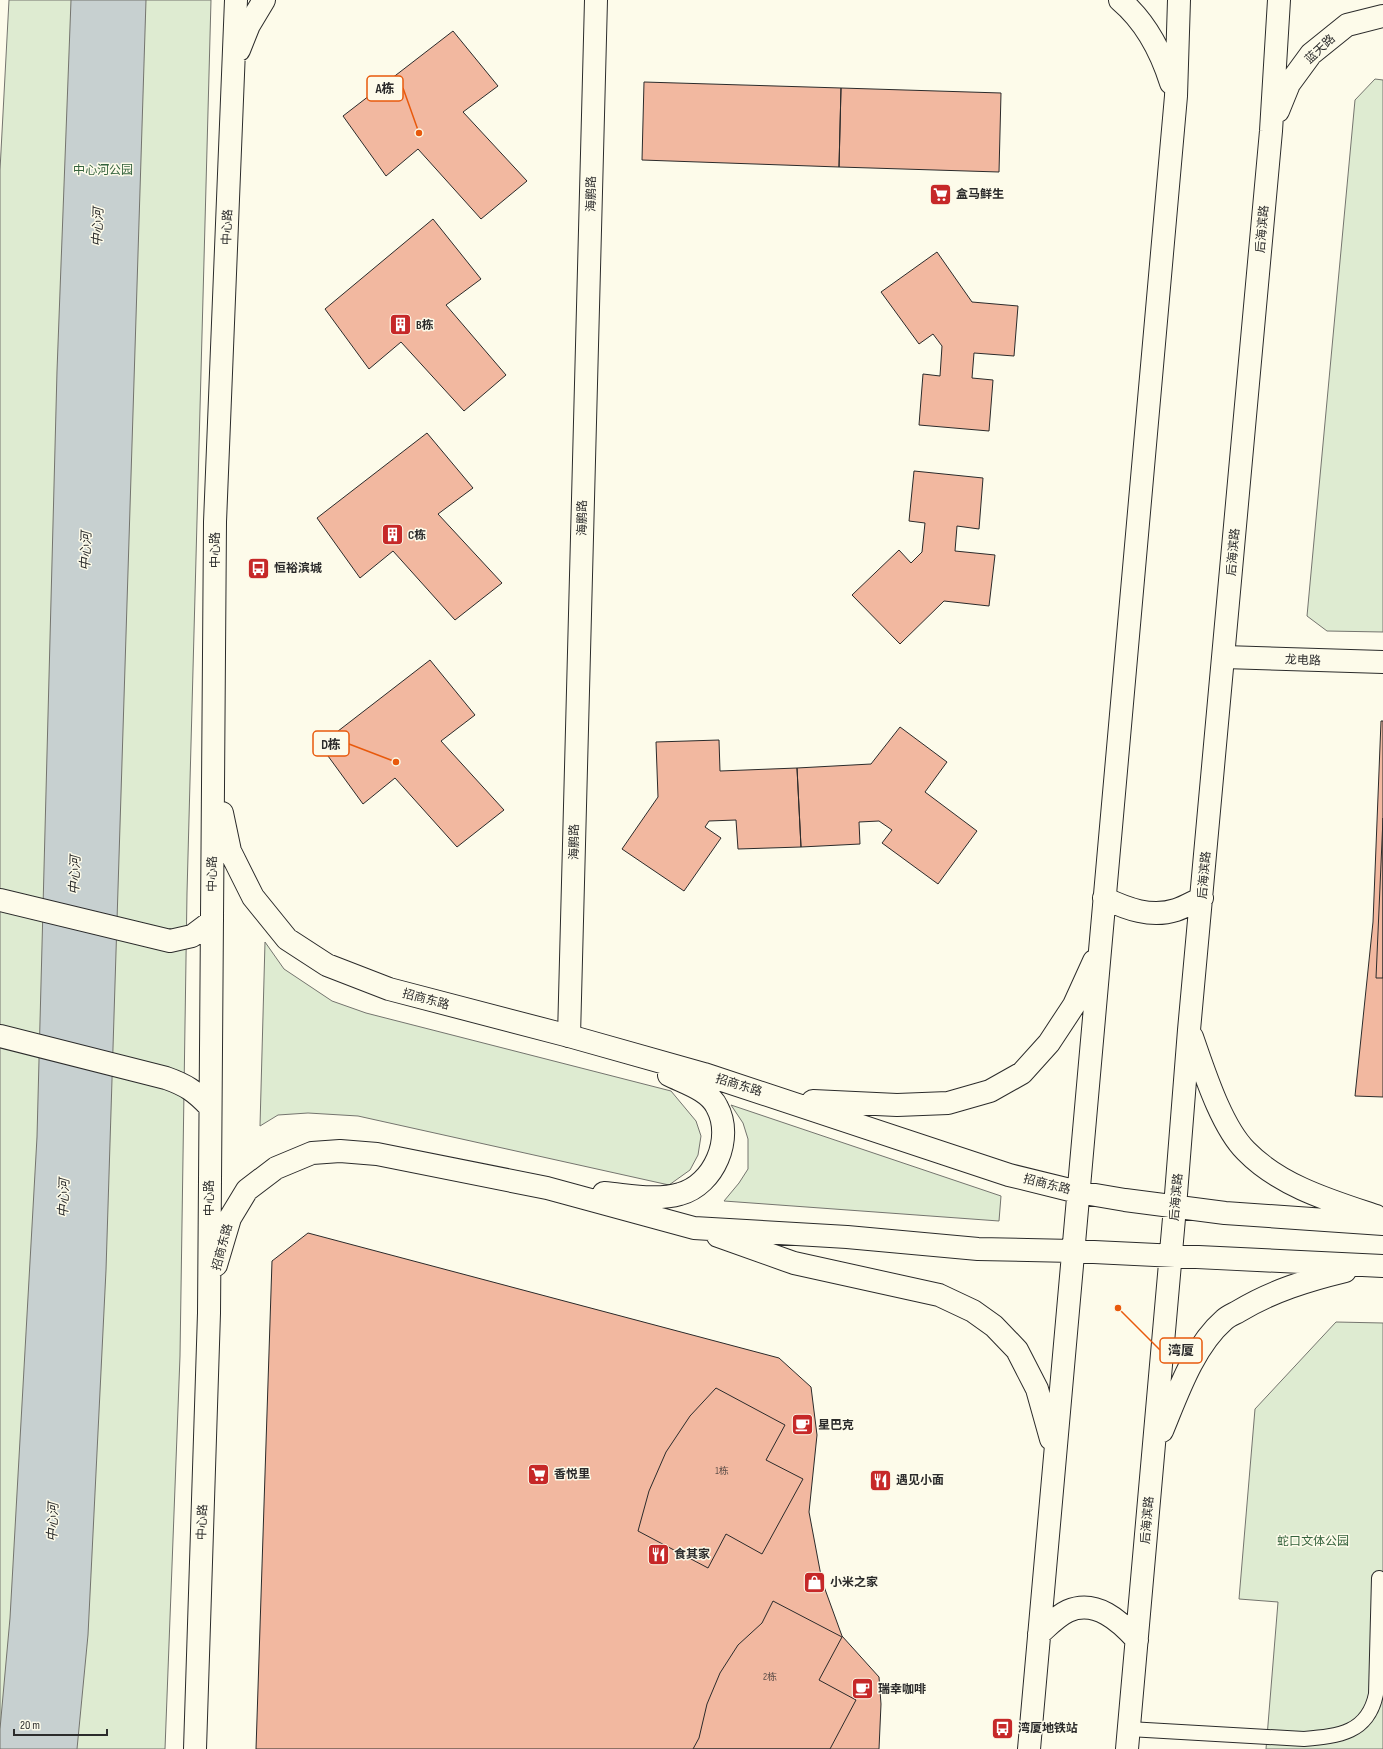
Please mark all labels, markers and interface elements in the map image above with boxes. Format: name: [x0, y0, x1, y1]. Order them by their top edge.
street label: 蓝天路: [1302, 32, 1339, 67]
callout: A栋: [367, 76, 403, 101]
text: A栋: [374, 81, 395, 97]
park label: 中心河公园: [73, 163, 133, 178]
street label: 海鹏路: [584, 176, 599, 212]
supermarket icon: 盒马鲜生: [927, 181, 953, 207]
place label: 盒马鲜生: [956, 187, 1004, 202]
water label: 中心河: [89, 204, 107, 247]
street label: 后海滨路: [1253, 204, 1272, 254]
street label: 中心路: [219, 209, 236, 245]
building icon: B栋: [388, 312, 414, 338]
place label: B栋: [416, 318, 434, 333]
street label: 海鹏路: [575, 500, 590, 536]
building icon: C栋: [380, 522, 406, 548]
street label: 后海滨路: [1224, 527, 1243, 577]
water label: 中心河: [77, 528, 95, 571]
place label: C栋: [408, 528, 426, 543]
street label: 中心路: [208, 532, 223, 568]
bus stop icon: 恒裕滨城: [246, 555, 272, 581]
place label: 恒裕滨城: [274, 561, 322, 576]
street label: 龙电路: [1285, 652, 1321, 669]
callout: D栋: [313, 731, 349, 756]
text: D栋: [321, 737, 341, 753]
street label: 海鹏路: [567, 824, 582, 860]
street label: 后海滨路: [1195, 850, 1214, 900]
water label: 中心河: [66, 852, 84, 895]
street label: 中心路: [205, 856, 220, 892]
street label: 招商东路: [401, 986, 451, 1013]
street label: 招商东路: [714, 1071, 764, 1100]
street label: 招商东路: [1022, 1171, 1072, 1198]
street label: 后海滨路: [1167, 1172, 1186, 1222]
water label: 中心河: [55, 1175, 73, 1218]
street label: 中心路: [202, 1180, 217, 1216]
street label: 招商东路: [209, 1222, 236, 1272]
callout: 湾厦: [1160, 1338, 1202, 1363]
text: 湾厦: [1168, 1343, 1194, 1359]
cafe icon: 星巴克: [789, 1412, 815, 1438]
place label: 星巴克: [818, 1418, 854, 1433]
supermarket icon: 香悦里: [526, 1461, 552, 1487]
house number: 1栋: [715, 1465, 729, 1477]
place label: 香悦里: [554, 1467, 590, 1482]
restaurant icon: 遇见小面: [867, 1467, 893, 1493]
place label: 遇见小面: [896, 1473, 944, 1488]
street label: 后海滨路: [1138, 1495, 1157, 1545]
water label: 中心河: [44, 1499, 62, 1542]
street label: 中心路: [194, 1504, 211, 1540]
park label: 蛇口文体公园: [1277, 1534, 1349, 1549]
restaurant icon: 食其家: [645, 1541, 671, 1567]
place label: 食其家: [674, 1547, 710, 1562]
shop icon: 小米之家: [801, 1569, 827, 1595]
place label: 小米之家: [830, 1575, 878, 1590]
house number: 2栋: [763, 1671, 777, 1683]
cafe icon: 瑞幸咖啡: [850, 1676, 876, 1702]
place label: 瑞幸咖啡: [878, 1682, 926, 1697]
scale bar: [14, 1711, 107, 1737]
bus stop icon: 湾厦地铁站: [990, 1715, 1016, 1741]
text: 20 m: [20, 1718, 40, 1733]
place label: 湾厦地铁站: [1018, 1721, 1078, 1736]

